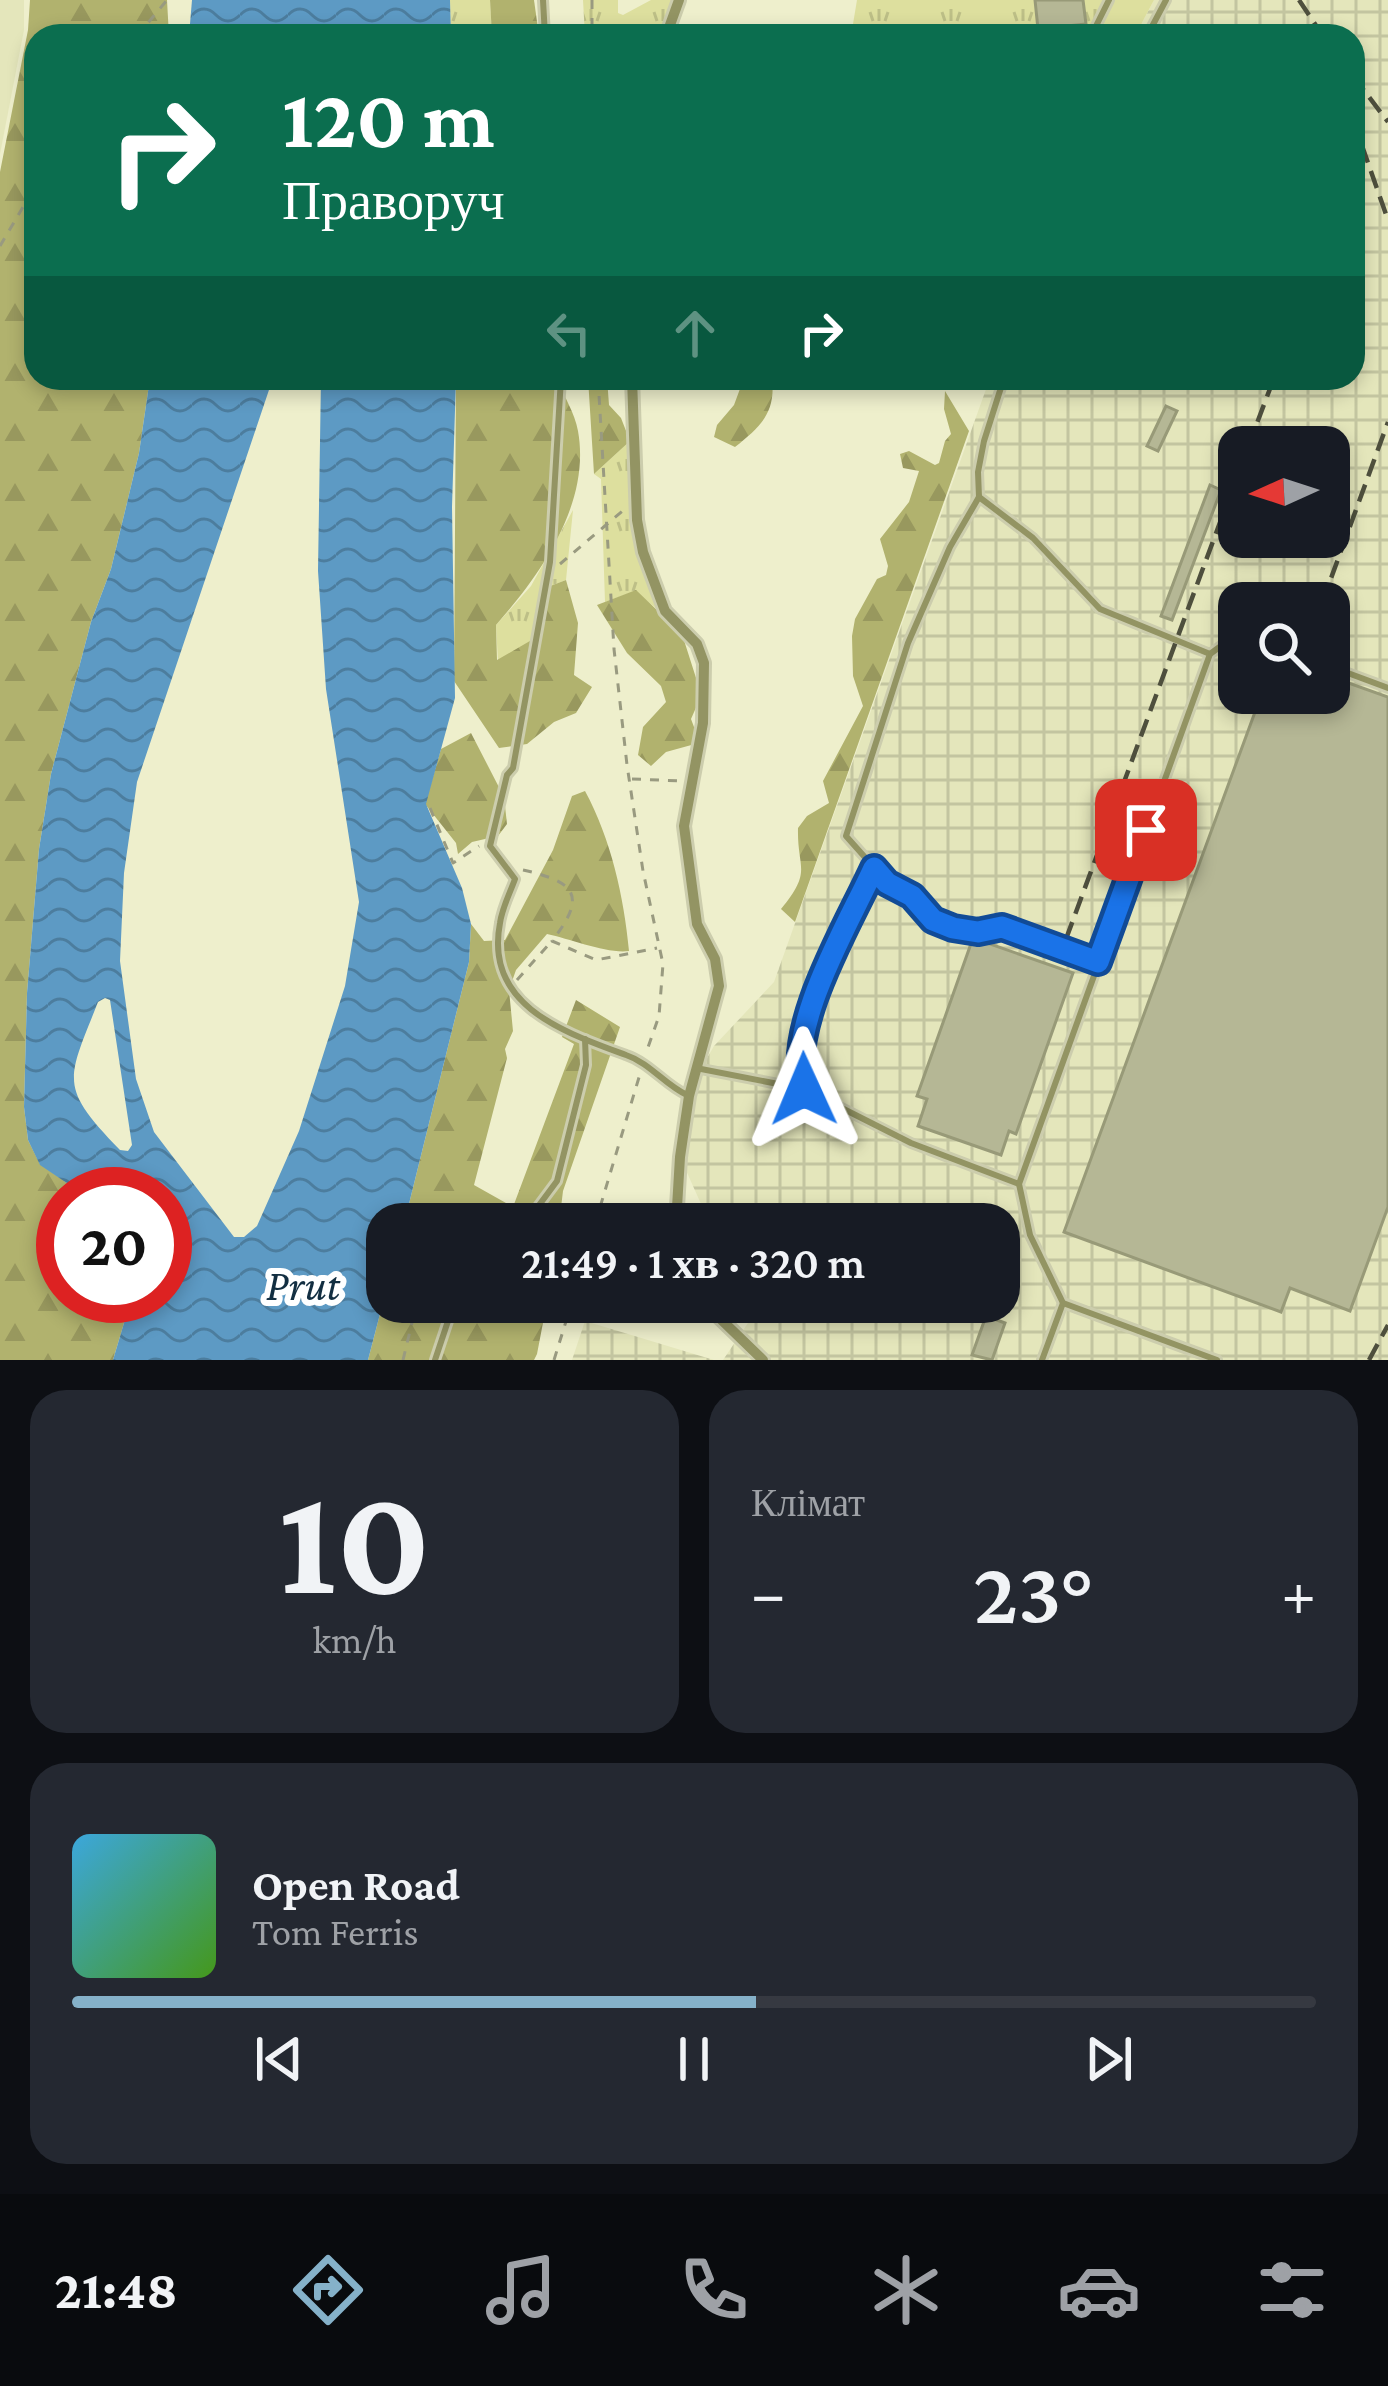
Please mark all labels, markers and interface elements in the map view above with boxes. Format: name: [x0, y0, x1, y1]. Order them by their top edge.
icon: right: [84, 72, 240, 228]
text: 120 m: [282, 72, 495, 165]
text: Праворуч: [282, 171, 505, 231]
icon: left: [536, 300, 602, 366]
icon: ahead: [662, 300, 728, 366]
icon: right: [788, 300, 854, 366]
north arrow: [1218, 426, 1350, 558]
map controls: [1218, 426, 1350, 714]
button: search: [1218, 582, 1350, 714]
pin: [1095, 779, 1197, 881]
icon: arrive: [1113, 797, 1179, 863]
position arrow: [741, 1026, 867, 1152]
speed limit sign: 20: [36, 1167, 192, 1323]
text: 21:49 · 1 хв · 320 m: [521, 1238, 865, 1288]
water label: Prut: [266, 1260, 341, 1310]
text: 10: [278, 1453, 431, 1627]
text: Клімат: [751, 1481, 865, 1524]
text: 23°: [973, 1542, 1094, 1642]
text: −: [751, 1556, 786, 1629]
text: +: [1281, 1556, 1316, 1629]
text: km/h: [312, 1618, 397, 1661]
text: Open Road: [252, 1860, 460, 1910]
text: Tom Ferris: [252, 1910, 418, 1953]
icon: previous: [246, 2026, 312, 2092]
icon: pause: [661, 2026, 727, 2092]
icon: next: [1076, 2026, 1142, 2092]
icon: directions: [286, 2248, 370, 2332]
icon: music: [479, 2248, 563, 2332]
icon: phone: [672, 2248, 756, 2332]
icon: climate: [864, 2248, 948, 2332]
icon: car: [1057, 2248, 1141, 2332]
icon: filters: [1250, 2248, 1334, 2332]
text: 21:48: [54, 2260, 178, 2320]

